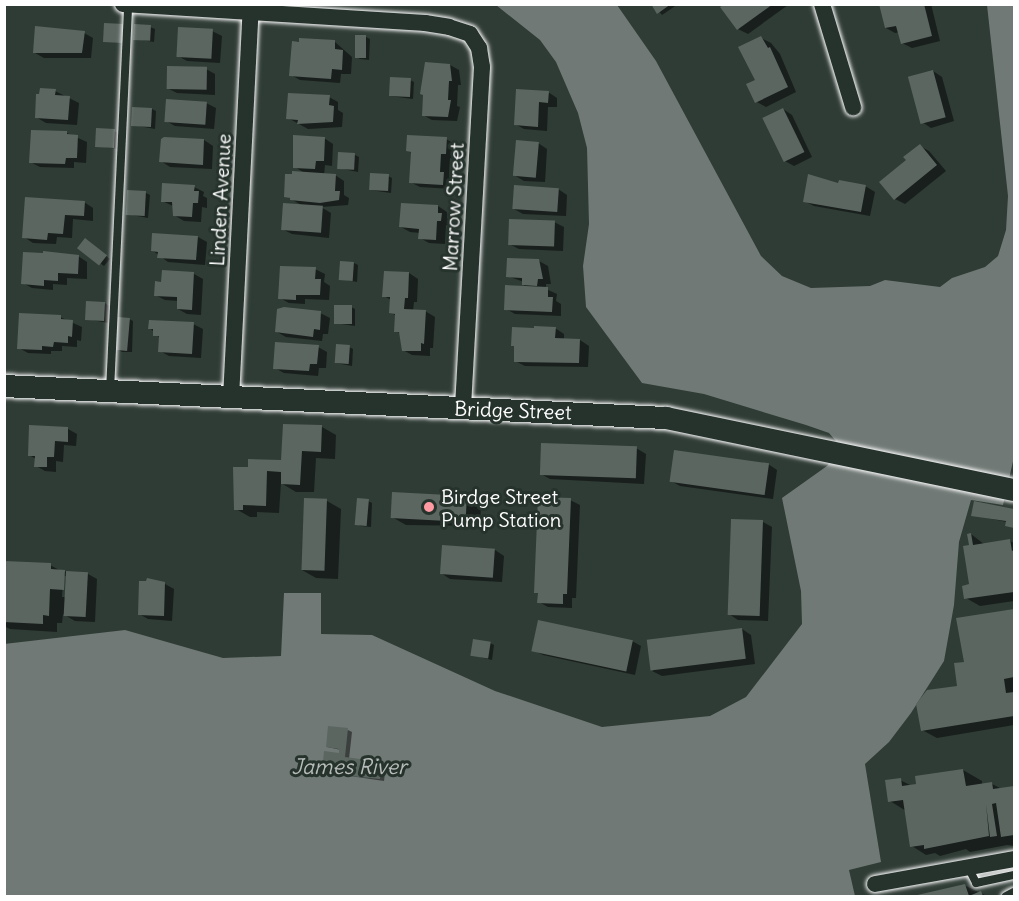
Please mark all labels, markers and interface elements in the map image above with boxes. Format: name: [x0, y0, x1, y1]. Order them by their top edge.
street label: Linden Avenue: [205, 133, 235, 267]
street label: Marrow Street: [438, 142, 468, 272]
street label: Bridge Street: [454, 396, 572, 424]
place label: Birdge Street Pump Station: [441, 484, 561, 531]
marker: Birdge Street Pump Station: [422, 500, 436, 514]
water label: James River: [291, 754, 407, 780]

